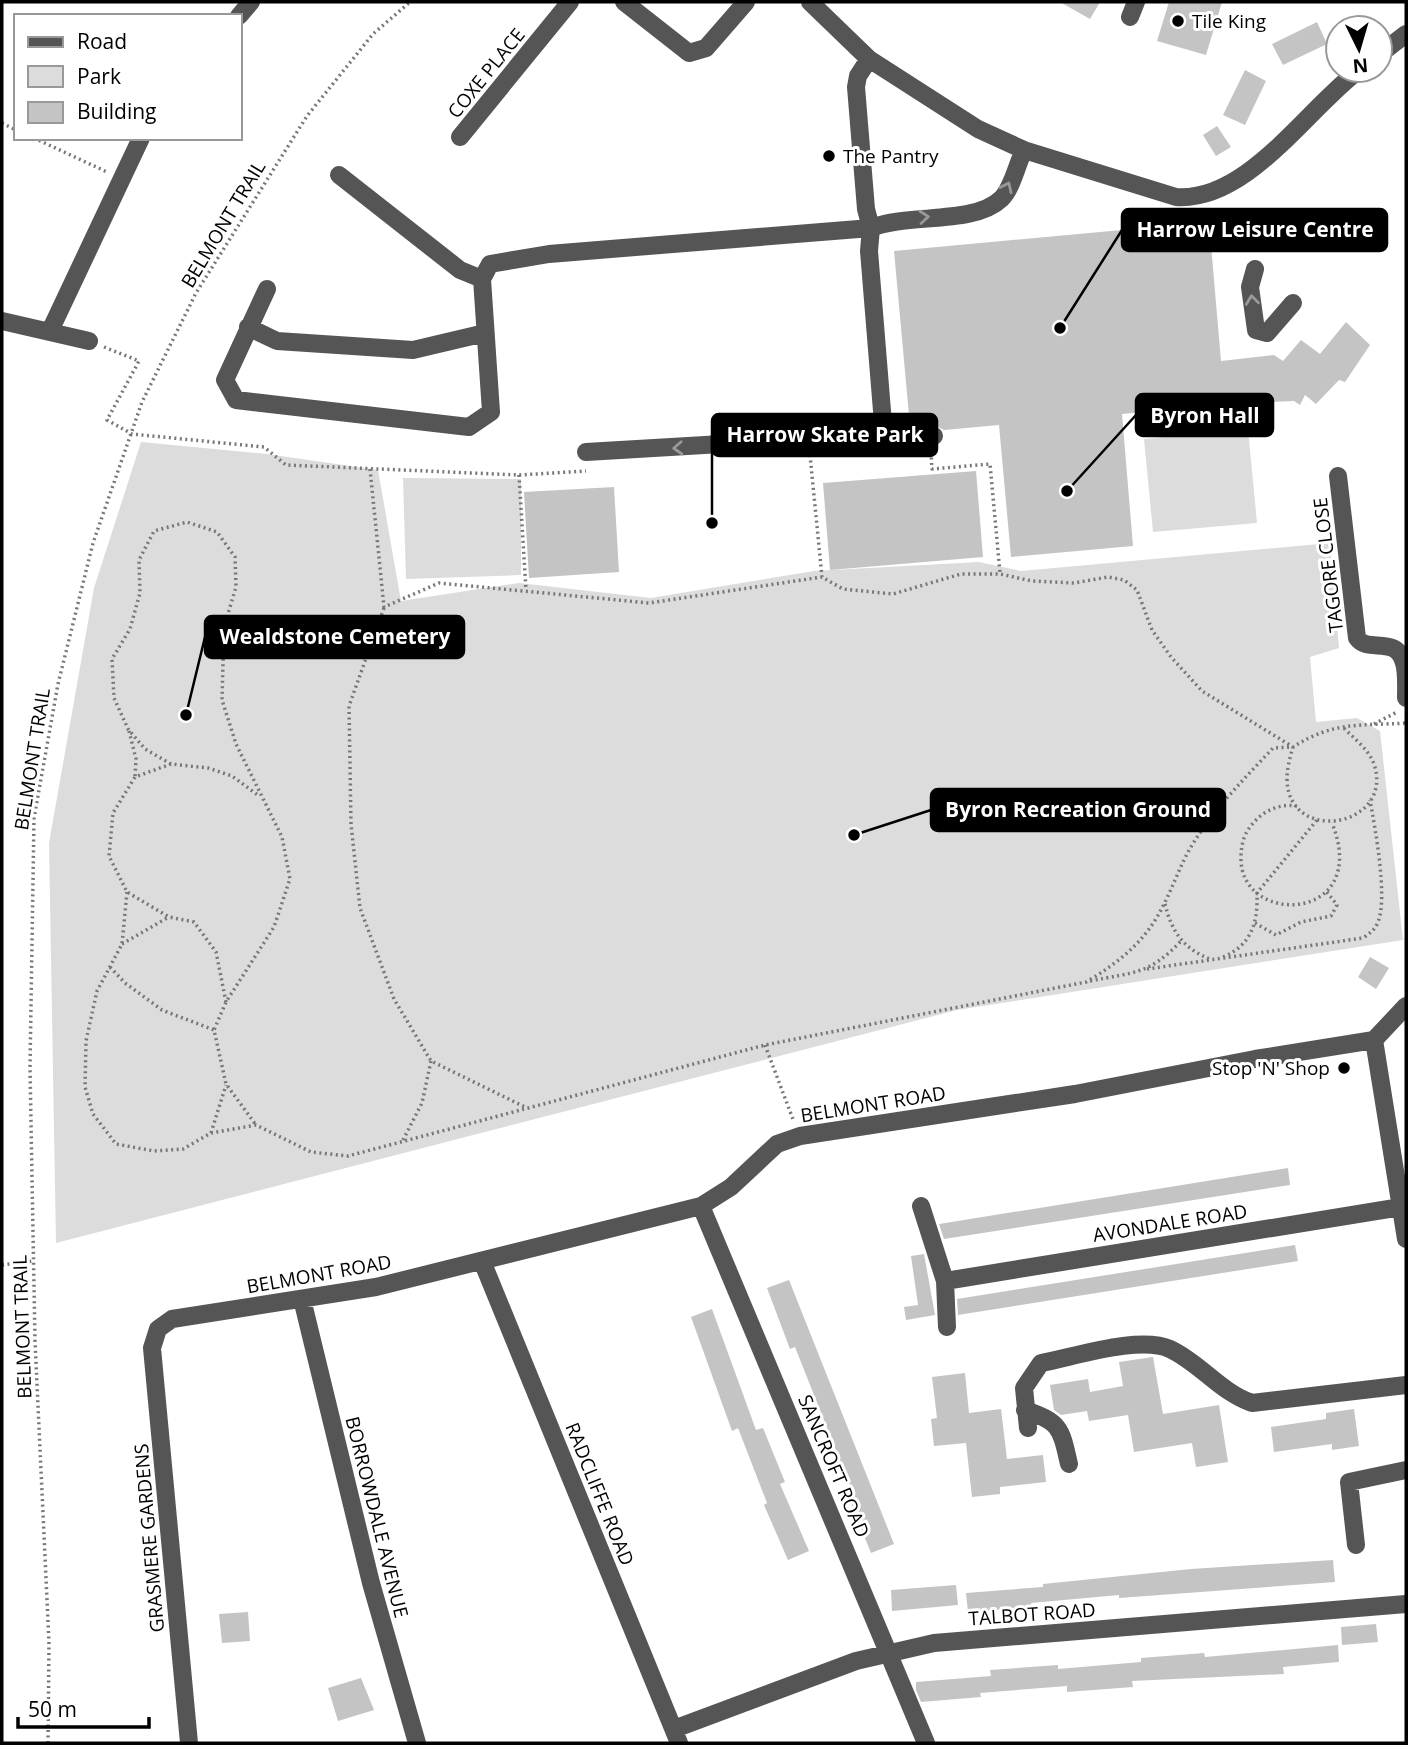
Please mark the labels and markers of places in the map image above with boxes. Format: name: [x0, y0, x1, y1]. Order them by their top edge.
place label: Tile King: [1192, 8, 1266, 34]
marker: Tile King: [1170, 13, 1186, 29]
place label: The Pantry: [843, 143, 939, 169]
marker: The Pantry: [821, 148, 837, 164]
callout: Harrow Leisure Centre: [1122, 209, 1387, 251]
callout: Byron Hall: [1136, 394, 1273, 436]
callout: Harrow Skate Park: [712, 414, 937, 456]
callout: Wealdstone Cemetery: [205, 616, 464, 658]
callout: Byron Recreation Ground: [931, 789, 1225, 831]
place label: Stop 'N' Shop: [1212, 1055, 1330, 1081]
marker: Stop 'N' Shop: [1336, 1060, 1352, 1076]

